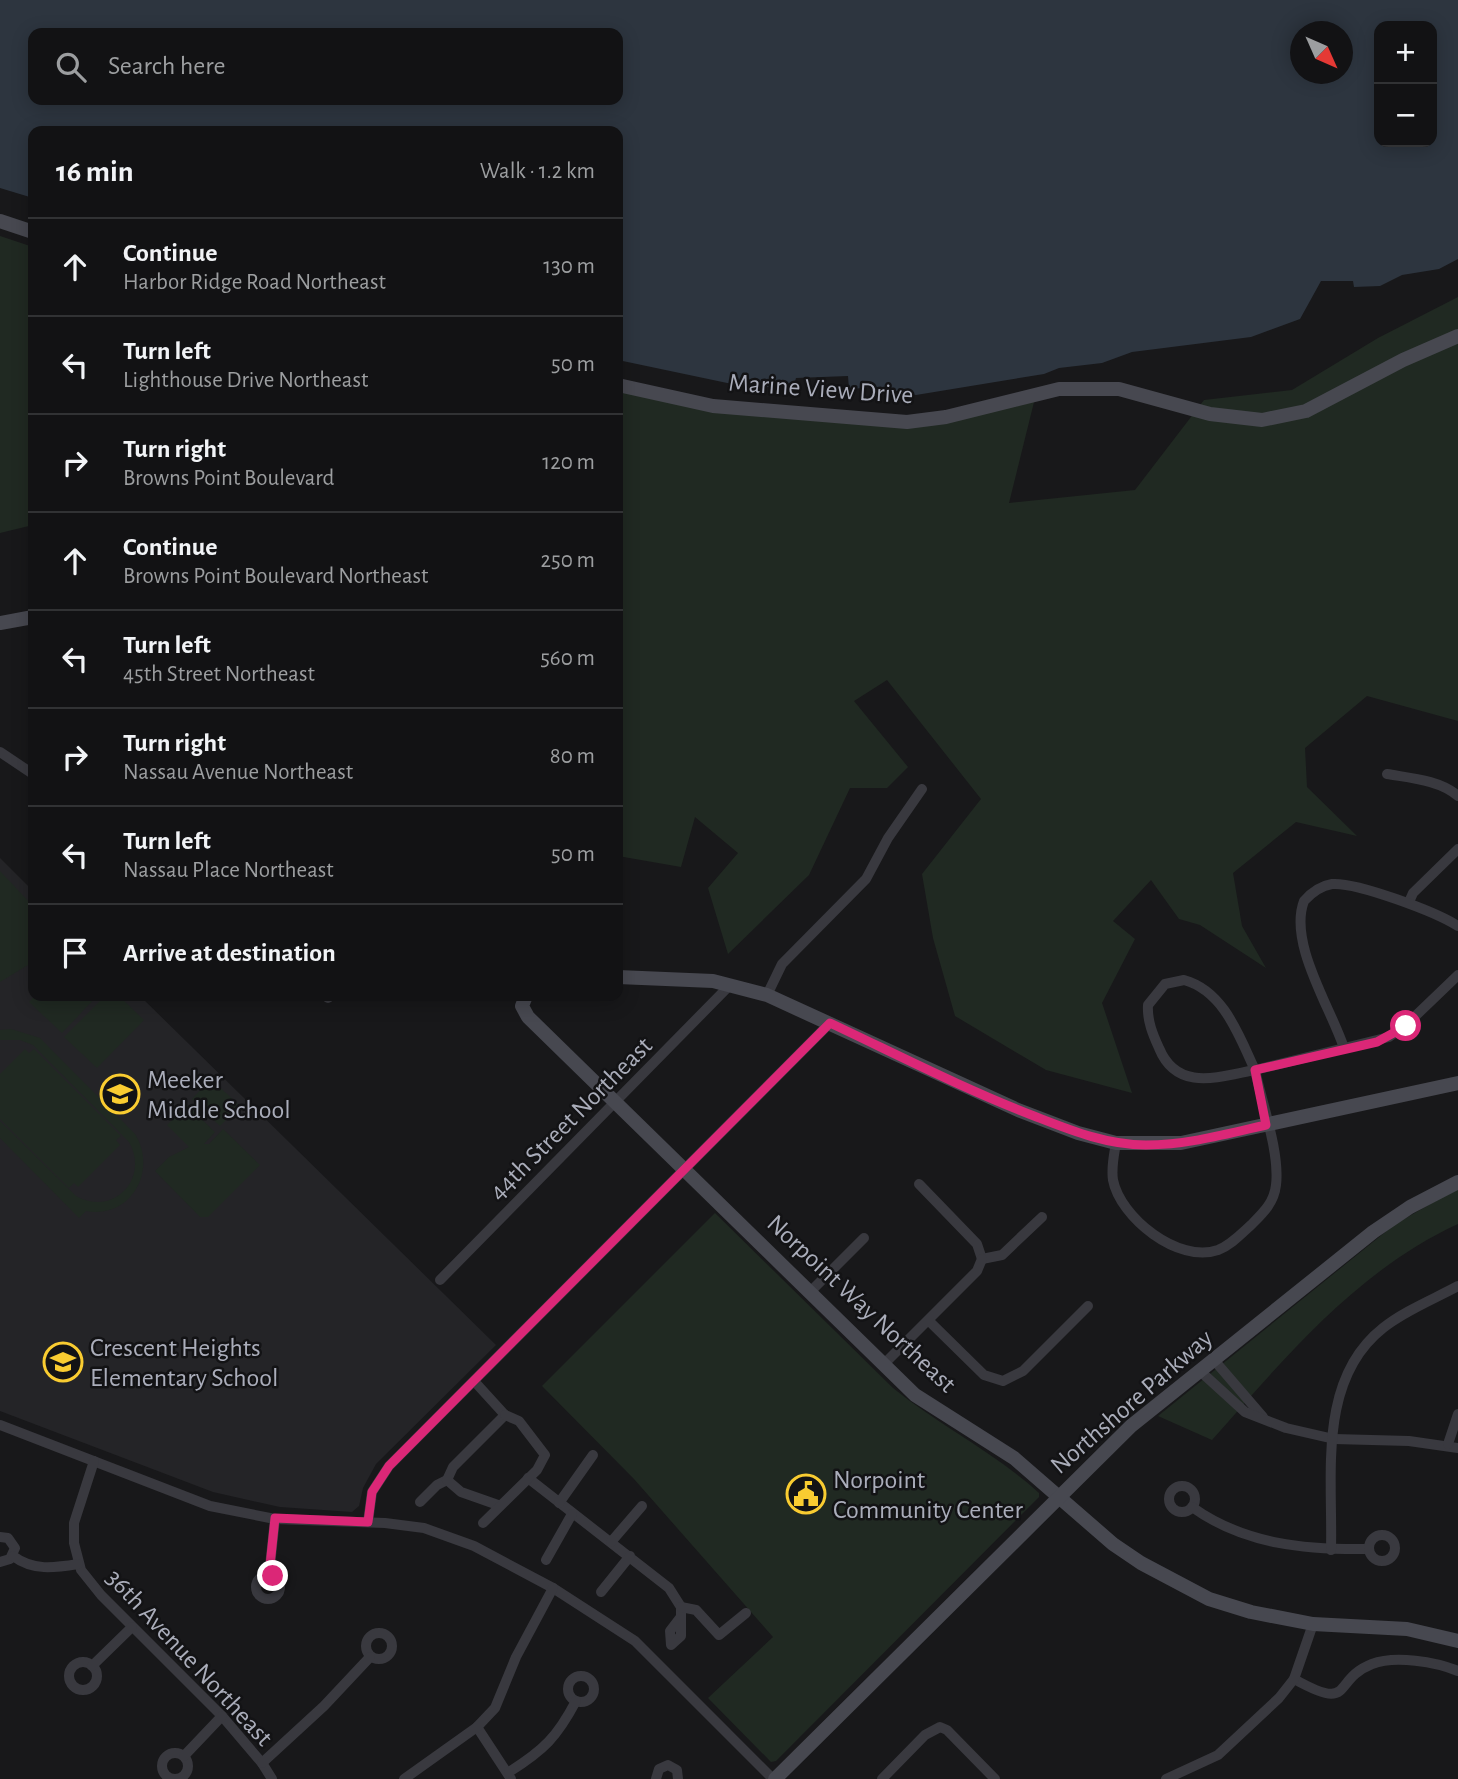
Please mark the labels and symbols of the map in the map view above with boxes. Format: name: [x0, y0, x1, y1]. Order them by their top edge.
north arrow: [1290, 21, 1353, 84]
street label: Marine View Drive: [728, 370, 914, 408]
route start: [1390, 1010, 1421, 1041]
street label: 44th Street Northeast: [484, 1032, 657, 1205]
place label: Meeker Middle School: [147, 1067, 291, 1123]
school or university icon: Meeker Middle School: [99, 1073, 141, 1115]
street label: Norpoint Way Northeast: [762, 1210, 961, 1398]
street label: Northshore Parkway: [1046, 1325, 1218, 1479]
place label: Crescent Heights Elementary School: [90, 1335, 279, 1391]
school or university icon: Crescent Heights Elementary School: [42, 1341, 84, 1383]
place label: Norpoint Community Center: [833, 1467, 1024, 1523]
public building icon: Norpoint Community Center: [785, 1473, 827, 1515]
route end: [257, 1560, 288, 1591]
street label: 36th Avenue Northeast: [101, 1564, 278, 1751]

